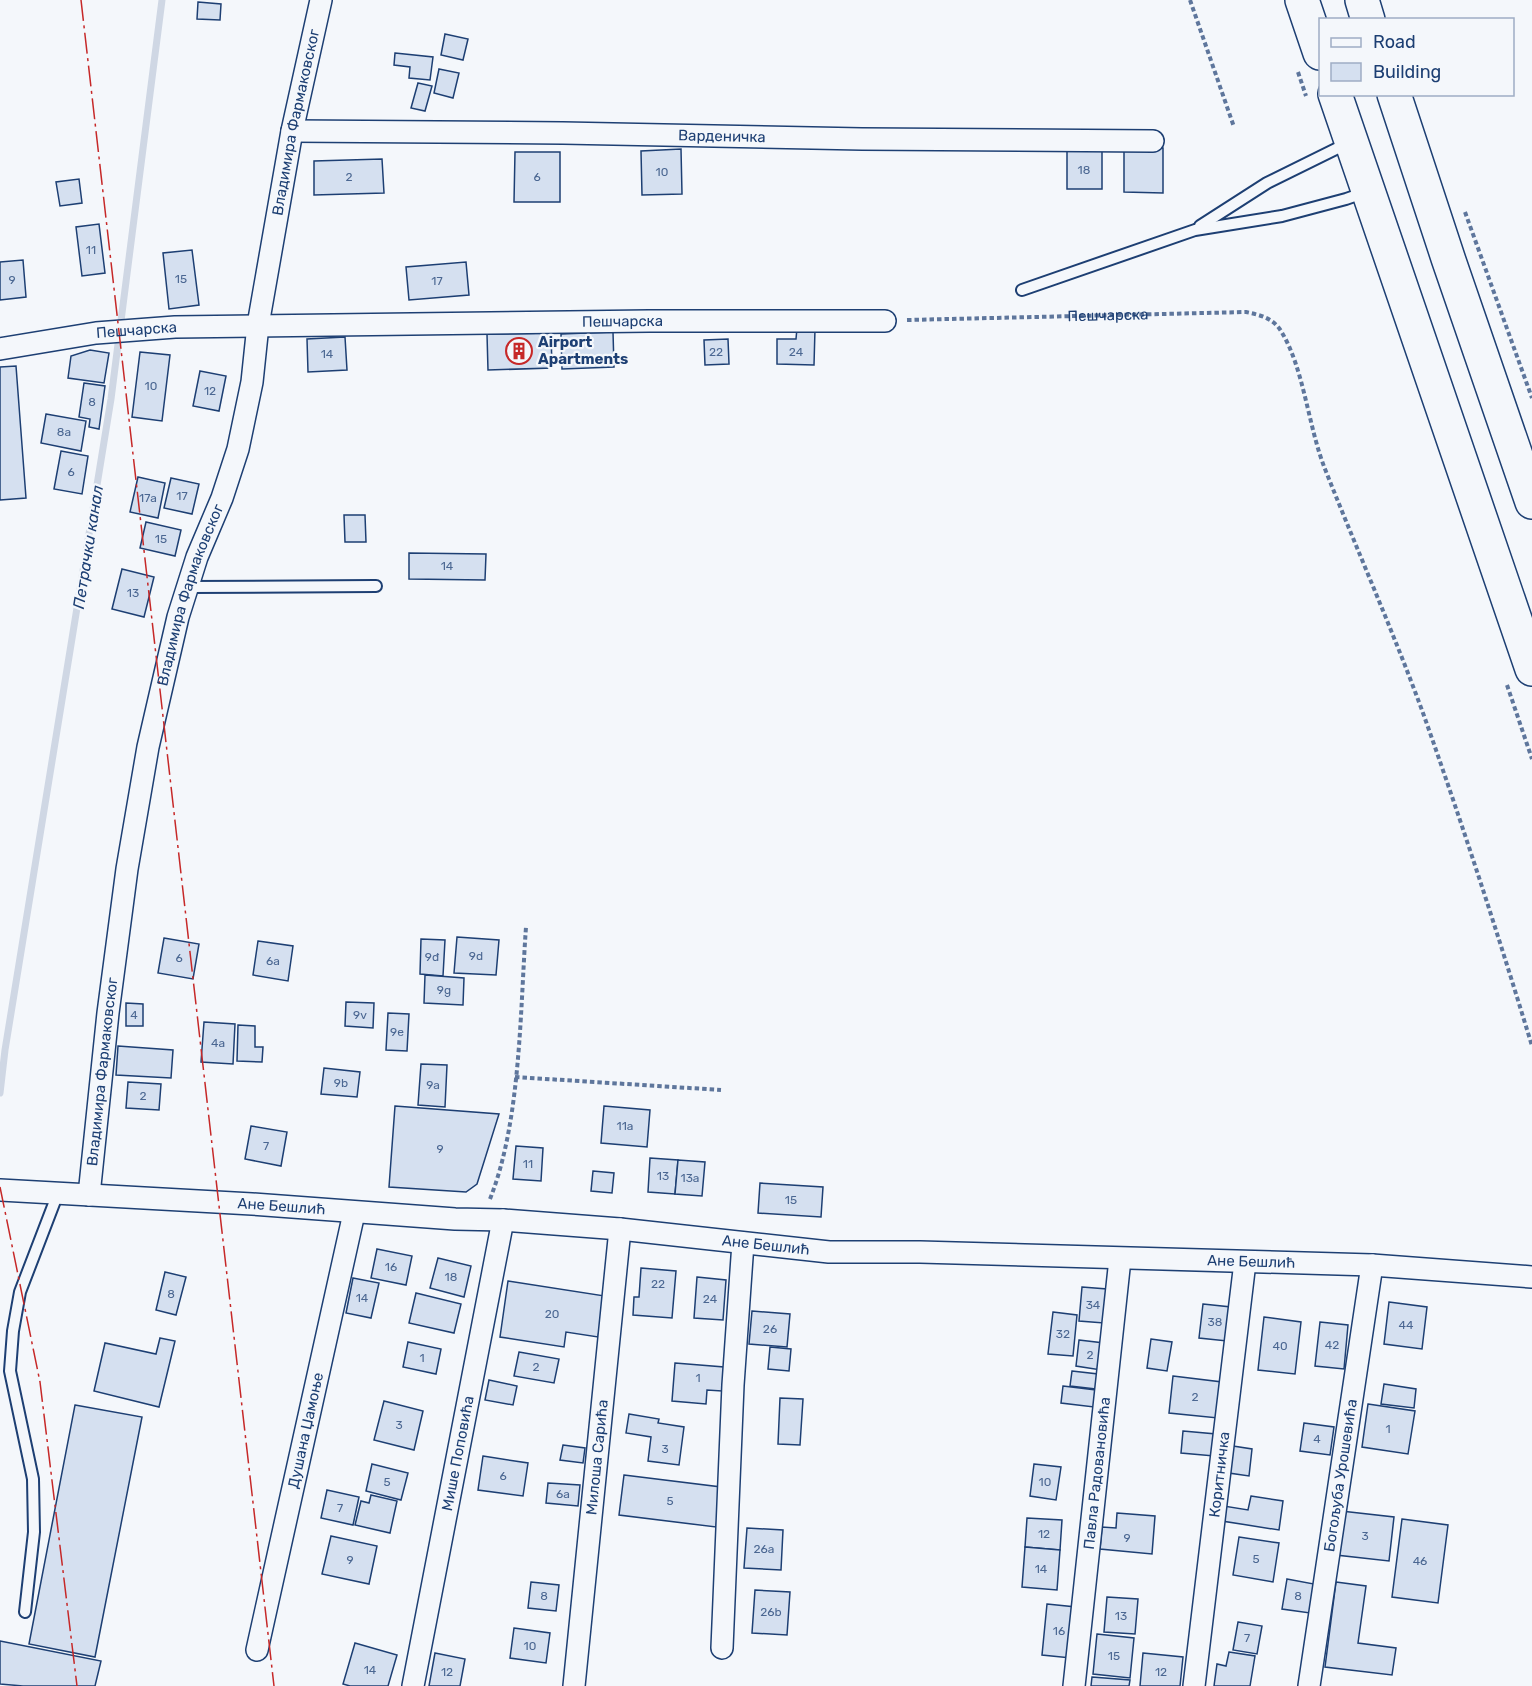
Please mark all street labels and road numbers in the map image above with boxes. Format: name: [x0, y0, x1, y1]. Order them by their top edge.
street label: Владимира Фармаковског: [268, 27, 323, 217]
street label: Варденичка: [678, 126, 766, 146]
street label: Пешчарска: [1067, 305, 1149, 325]
street label: Пешчарска: [582, 312, 663, 331]
street label: Пешчарска: [95, 318, 178, 342]
street label: Владимира Фармаковског: [153, 501, 228, 688]
street label: Владимира Фармаковског: [83, 976, 122, 1167]
street label: Ане Бешлић: [237, 1194, 326, 1218]
street label: Ане Бешлић: [721, 1231, 811, 1259]
street label: Ане Бешлић: [1207, 1251, 1296, 1272]
street label: Душана Џамоње: [284, 1371, 327, 1490]
street label: Мише Поповића: [438, 1394, 478, 1512]
street label: Павла Радовановића: [1080, 1396, 1114, 1550]
street label: Богољуба Урошевића: [1320, 1398, 1361, 1553]
street label: Милоша Сарића: [582, 1399, 612, 1516]
street label: Коритничка: [1205, 1431, 1234, 1519]

